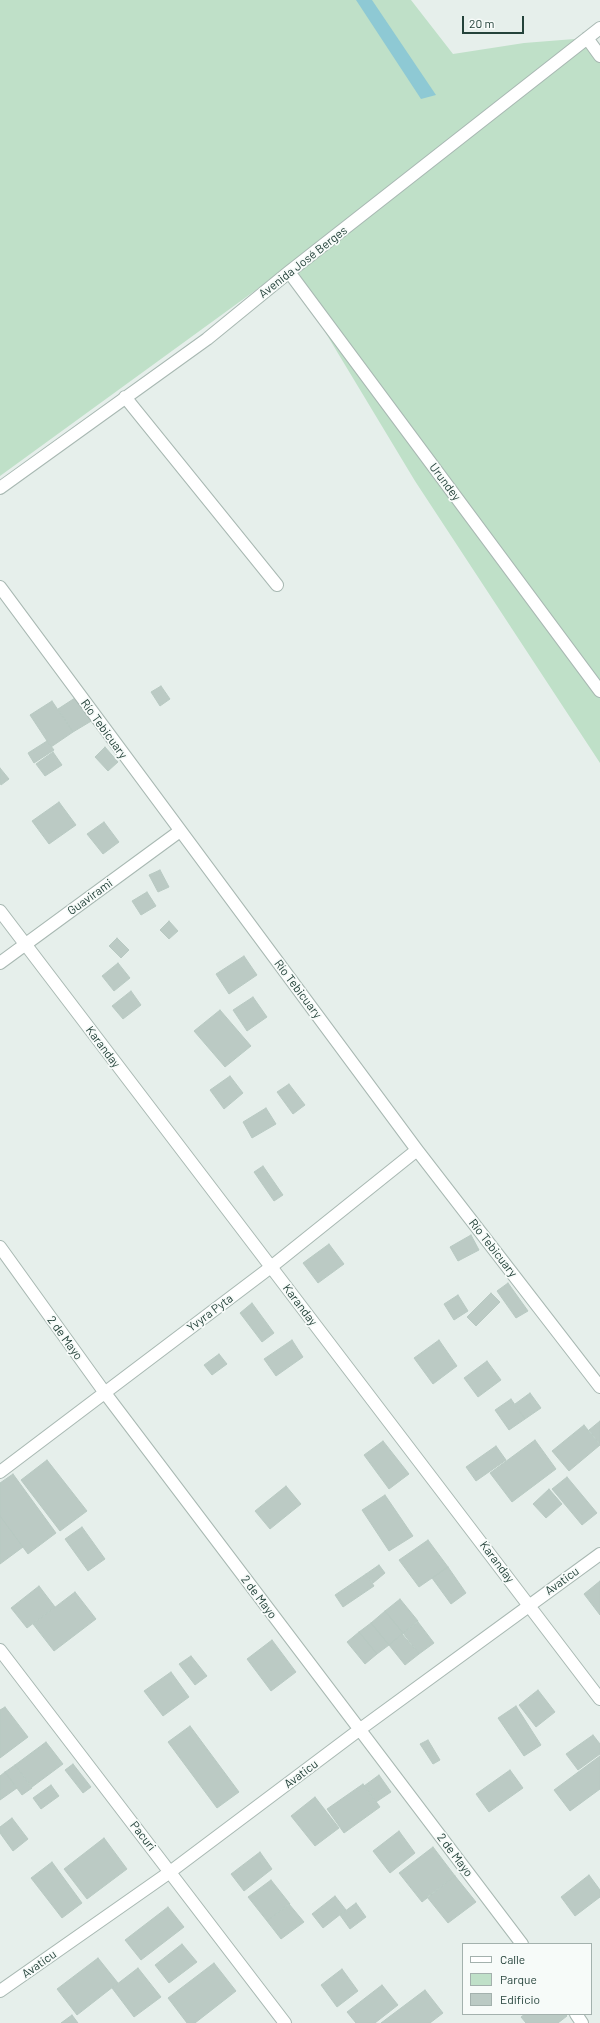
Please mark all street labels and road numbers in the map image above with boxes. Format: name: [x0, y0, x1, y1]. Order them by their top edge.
street label: Avenida José Berges: [256, 223, 350, 301]
street label: Urundey: [426, 460, 464, 504]
street label: Río Tebicuary: [78, 697, 130, 761]
street label: Guavirami: [65, 876, 115, 918]
street label: Río Tebicuary: [271, 957, 325, 1021]
street label: Karanday: [83, 1023, 123, 1071]
street label: Río Tebicuary: [466, 1216, 520, 1280]
street label: Karanday: [280, 1281, 320, 1329]
street label: Yvyra Pyta: [184, 1291, 236, 1335]
street label: 2 de Mayo: [44, 1313, 86, 1363]
street label: Karanday: [477, 1538, 517, 1586]
street label: Avaticu: [542, 1564, 582, 1598]
street label: 2 de Mayo: [238, 1572, 280, 1622]
street label: Avaticu: [281, 1757, 321, 1791]
street label: Pacuri: [127, 1818, 159, 1854]
street label: 2 de Mayo: [434, 1830, 476, 1880]
street label: Avaticu: [19, 1947, 59, 1981]

